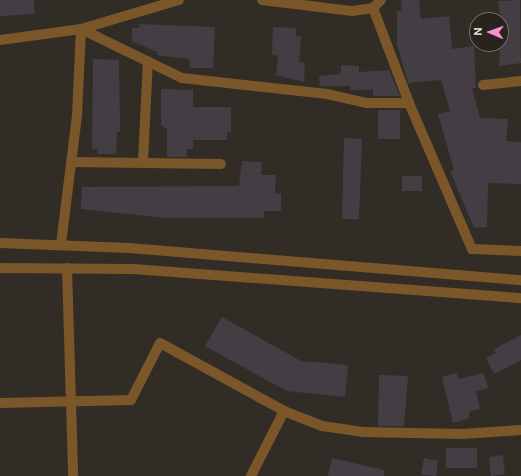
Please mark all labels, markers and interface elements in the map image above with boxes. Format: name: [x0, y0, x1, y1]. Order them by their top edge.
north arrow: [469, 12, 509, 52]
text: N: [472, 27, 484, 36]

